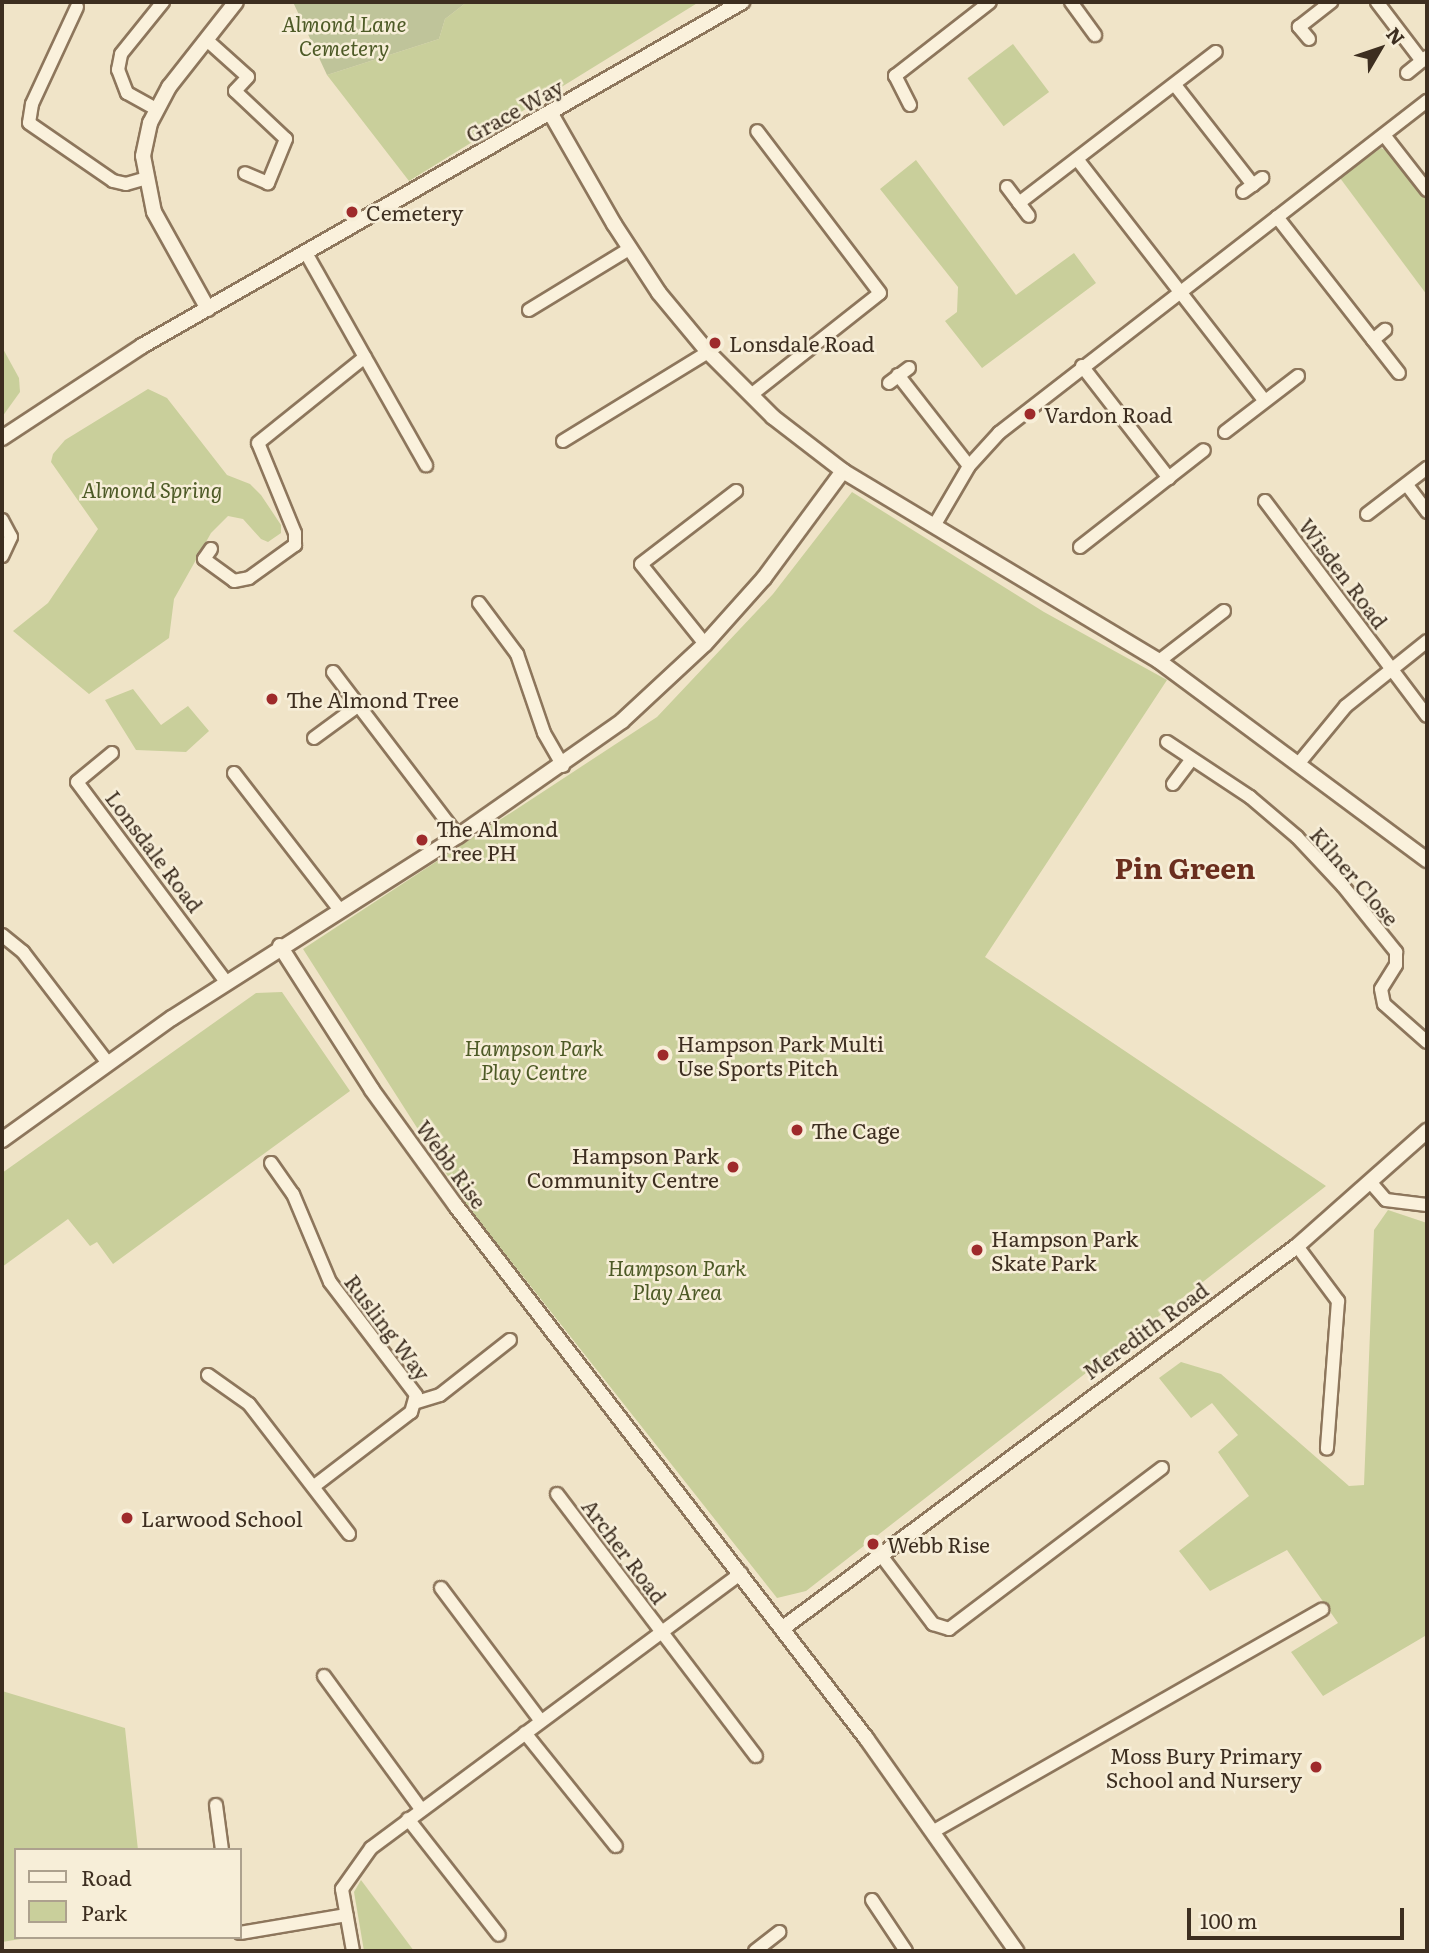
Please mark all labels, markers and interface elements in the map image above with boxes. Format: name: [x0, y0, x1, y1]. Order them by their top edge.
park label: Almond Lane Cemetery: [281, 10, 407, 60]
north arrow: [1345, 14, 1415, 84]
text: N: [1380, 21, 1412, 51]
street label: Grace Way: [461, 73, 567, 147]
place label: Cemetery: [366, 199, 463, 225]
marker: Cemetery: [344, 204, 360, 220]
place label: Lonsdale Road: [729, 330, 875, 356]
marker: Lonsdale Road: [707, 335, 723, 351]
place label: Vardon Road: [1044, 401, 1173, 427]
marker: Vardon Road: [1022, 406, 1038, 422]
park label: Almond Spring: [82, 476, 222, 502]
street label: Wisden Road: [1294, 513, 1394, 633]
place label: The Almond Tree: [286, 686, 459, 712]
marker: The Almond Tree: [264, 691, 280, 707]
street label: Lonsdale Road: [101, 785, 209, 917]
place label: The Almond Tree PH: [436, 815, 558, 865]
street label: Kilner Close: [1305, 822, 1405, 930]
marker: The Almond Tree PH: [414, 832, 430, 848]
district label: Pin Green: [1115, 850, 1255, 884]
place label: Hampson Park Multi Use Sports Pitch: [677, 1030, 884, 1080]
park label: Hampson Park Play Centre: [464, 1034, 604, 1084]
marker: Hampson Park Multi Use Sports Pitch: [655, 1047, 671, 1063]
street label: Webb Rise: [412, 1115, 492, 1213]
place label: The Cage: [811, 1117, 900, 1143]
marker: The Cage: [789, 1122, 805, 1138]
place label: Hampson Park Community Centre: [527, 1142, 719, 1192]
marker: Hampson Park Community Centre: [725, 1159, 741, 1175]
place label: Hampson Park Skate Park: [991, 1225, 1138, 1275]
marker: Hampson Park Skate Park: [969, 1242, 985, 1258]
park label: Hampson Park Play Area: [607, 1254, 747, 1304]
street label: Rusling Way: [340, 1269, 436, 1385]
street label: Meredith Road: [1077, 1276, 1213, 1384]
street label: Archer Road: [577, 1494, 673, 1608]
place label: Larwood School: [141, 1505, 303, 1531]
marker: Larwood School: [119, 1510, 135, 1526]
place label: Webb Rise: [887, 1531, 990, 1557]
marker: Webb Rise: [865, 1536, 881, 1552]
place label: Moss Bury Primary School and Nursery: [1106, 1742, 1302, 1792]
marker: Moss Bury Primary School and Nursery: [1308, 1759, 1324, 1775]
legend: [14, 1848, 242, 1939]
text: Road: [81, 1861, 132, 1892]
scale bar: [1191, 1894, 1408, 1938]
text: Park: [81, 1896, 127, 1927]
text: 100 m: [1200, 1904, 1257, 1935]

